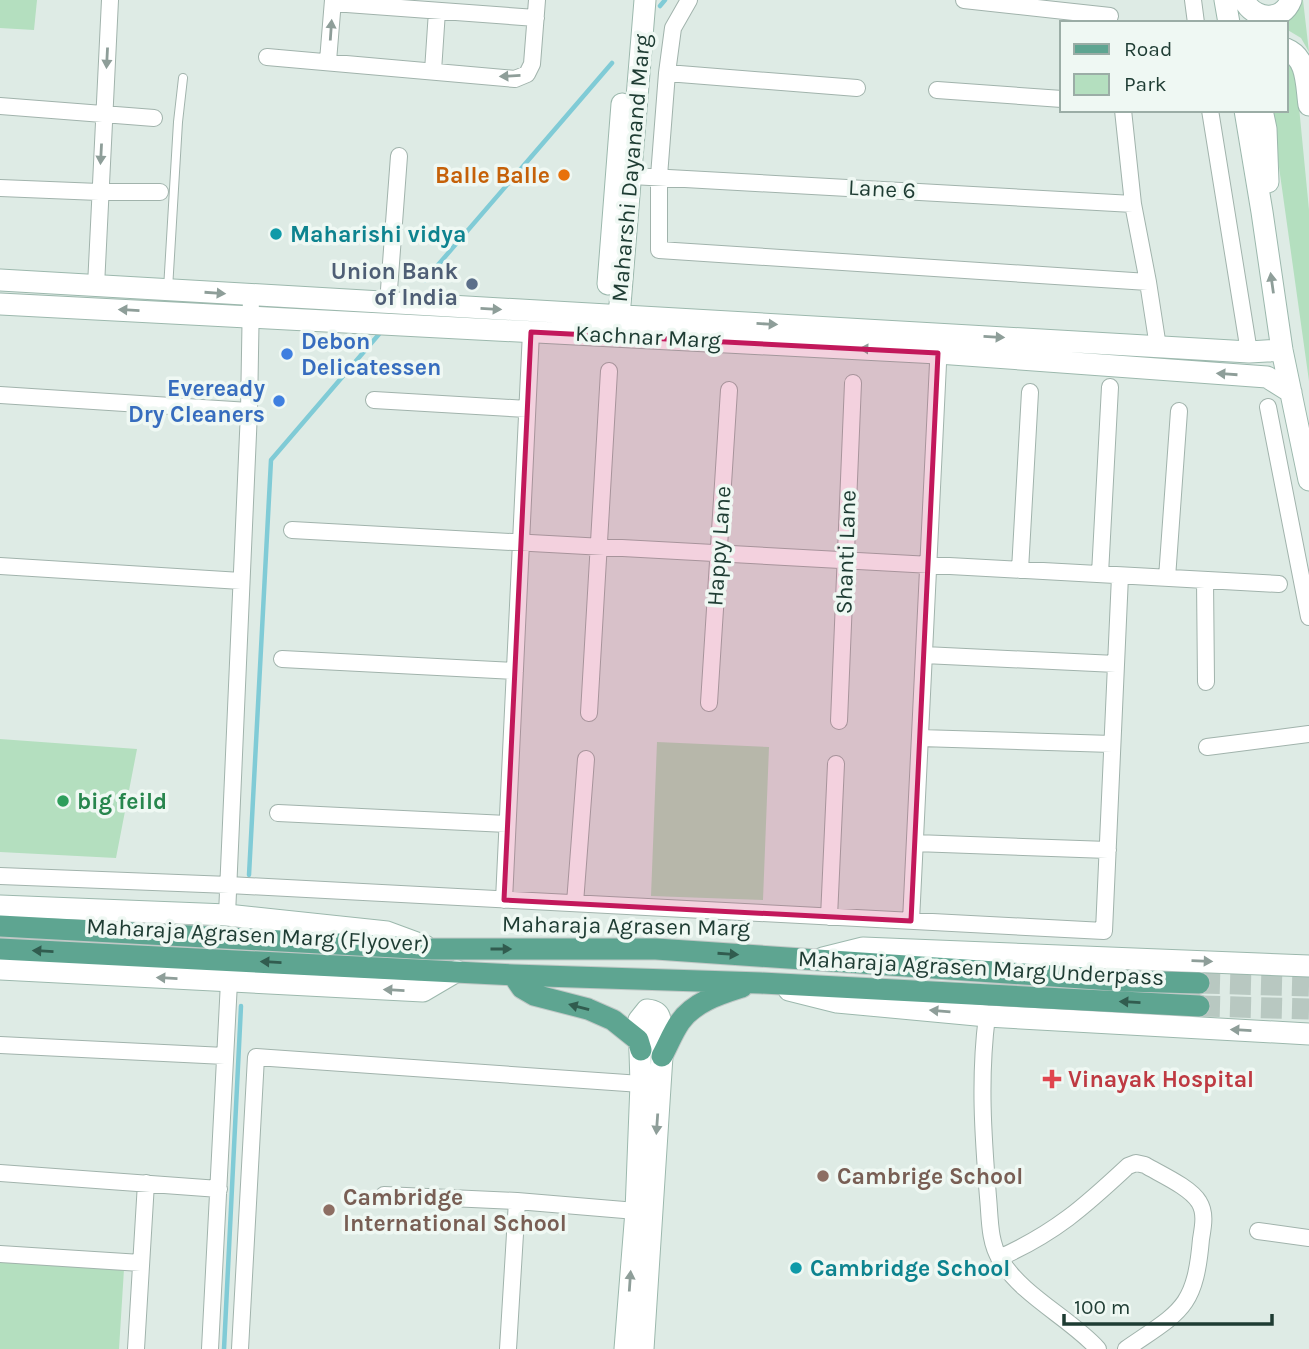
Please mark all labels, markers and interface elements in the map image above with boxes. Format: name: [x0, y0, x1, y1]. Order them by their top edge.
one-way arrow: [326, 19, 337, 41]
legend: [1060, 21, 1288, 112]
street label: Maharshi Dayanand Marg: [606, 33, 656, 303]
text: Road: [1124, 37, 1172, 61]
one-way arrow: [101, 47, 112, 69]
one-way arrow: [499, 71, 521, 82]
text: Park: [1124, 72, 1167, 96]
one-way arrow: [96, 143, 107, 165]
place label: Balle Balle: [435, 162, 550, 189]
marker: Balle Balle: [556, 167, 572, 183]
street label: Lane 6: [847, 174, 917, 204]
place label: Maharishi vidya: [290, 221, 466, 248]
marker: Maharishi vidya: [268, 226, 284, 242]
place label: Union Bank of India: [331, 258, 458, 311]
one-way arrow: [1267, 271, 1278, 293]
marker: Union Bank of India: [464, 276, 480, 292]
one-way arrow: [204, 287, 226, 298]
one-way arrow: [480, 303, 502, 314]
one-way arrow: [118, 305, 140, 316]
one-way arrow: [756, 319, 778, 330]
street label: Kachnar Marg: [575, 320, 722, 354]
place label: Debon Delicatessen: [301, 328, 441, 381]
one-way arrow: [983, 332, 1005, 343]
one-way arrow: [859, 344, 881, 355]
marker: Debon Delicatessen: [279, 346, 295, 362]
one-way arrow: [1216, 368, 1238, 379]
place label: Eveready Dry Cleaners: [128, 375, 265, 428]
marker: Eveready Dry Cleaners: [271, 393, 287, 409]
street label: Happy Lane: [701, 485, 737, 607]
street label: Shanti Lane: [830, 489, 862, 615]
place label: big feild: [77, 788, 167, 815]
marker: big feild: [55, 793, 71, 809]
street label: Maharaja Agrasen Marg: [502, 910, 750, 942]
street label: Maharaja Agrasen Marg (Flyover): [86, 913, 430, 957]
one-way arrow: [490, 943, 512, 955]
one-way arrow: [32, 945, 54, 956]
street label: Maharaja Agrasen Marg Underpass: [797, 945, 1165, 991]
one-way arrow: [717, 949, 739, 960]
one-way arrow: [259, 956, 281, 967]
one-way arrow: [1191, 956, 1213, 967]
one-way arrow: [155, 972, 177, 983]
one-way arrow: [383, 984, 405, 995]
one-way arrow: [1119, 996, 1141, 1007]
one-way arrow: [568, 1001, 590, 1012]
one-way arrow: [929, 1005, 951, 1016]
one-way arrow: [1230, 1025, 1252, 1036]
place label: Vinayak Hospital: [1068, 1066, 1254, 1093]
marker: Vinayak Hospital: [1042, 1069, 1062, 1089]
one-way arrow: [651, 1113, 662, 1135]
place label: Cambrige School: [837, 1163, 1023, 1190]
marker: Cambrige School: [815, 1168, 831, 1184]
place label: Cambridge International School: [343, 1184, 567, 1237]
marker: Cambridge International School: [321, 1202, 337, 1218]
place label: Cambridge School: [810, 1255, 1010, 1282]
marker: Cambridge School: [788, 1260, 804, 1276]
one-way arrow: [625, 1270, 636, 1292]
scale bar: [1064, 1282, 1272, 1326]
text: 100 m: [1074, 1295, 1131, 1319]

